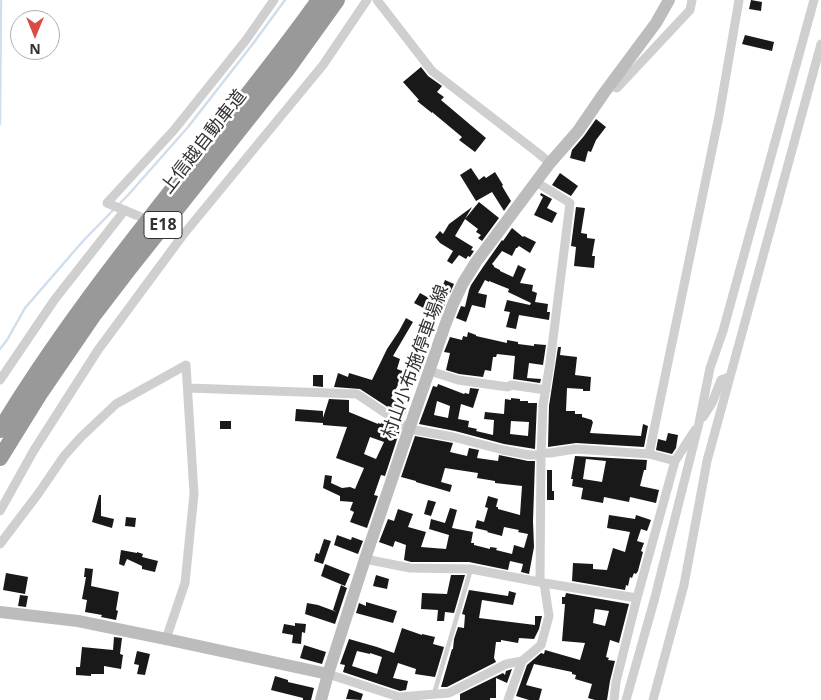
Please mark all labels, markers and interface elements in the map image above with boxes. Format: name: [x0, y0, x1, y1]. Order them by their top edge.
north arrow: [10, 10, 60, 60]
text: N: [29, 40, 41, 59]
street label: 上信越自動車道: [157, 86, 251, 198]
road number: E18: [144, 212, 182, 238]
street label: 村山小布施停車場線: [378, 282, 454, 442]

